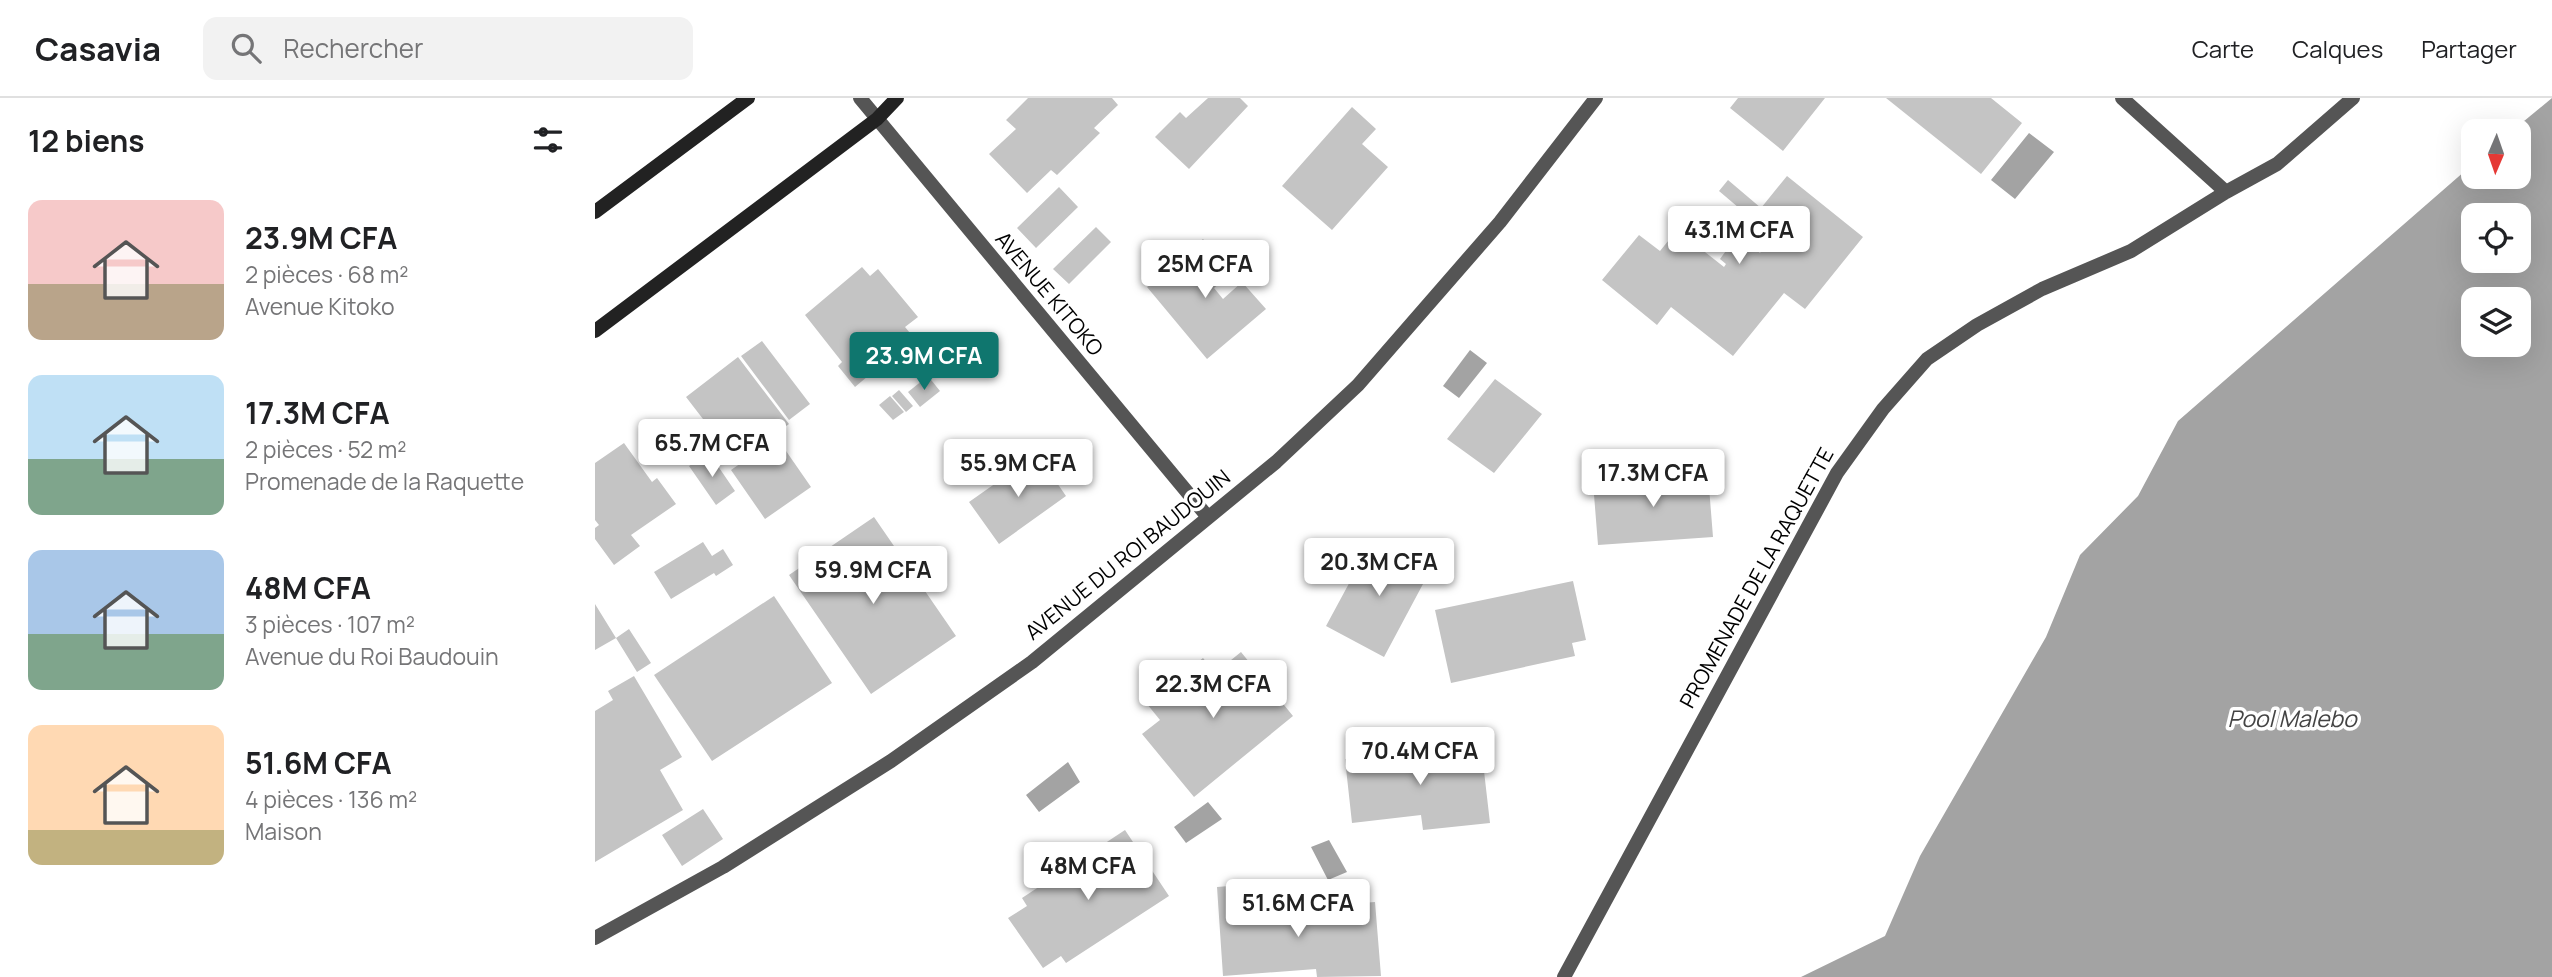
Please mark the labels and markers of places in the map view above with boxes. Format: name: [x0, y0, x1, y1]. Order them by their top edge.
pin: 43.1M CFA: [1659, 206, 1819, 266]
pin: 25M CFA: [1140, 240, 1270, 300]
pin: 23.9M CFA: [844, 332, 1004, 392]
pin: 65.7M CFA: [632, 420, 792, 479]
pin: 55.9M CFA: [938, 440, 1098, 499]
pin: 17.3M CFA: [1573, 450, 1733, 509]
pin: 20.3M CFA: [1299, 538, 1459, 598]
pin: 59.9M CFA: [793, 546, 953, 606]
pin: 22.3M CFA: [1133, 660, 1293, 720]
pin: 70.4M CFA: [1340, 728, 1500, 787]
pin: 48M CFA: [1023, 842, 1153, 902]
pin: 51.6M CFA: [1218, 880, 1378, 939]

